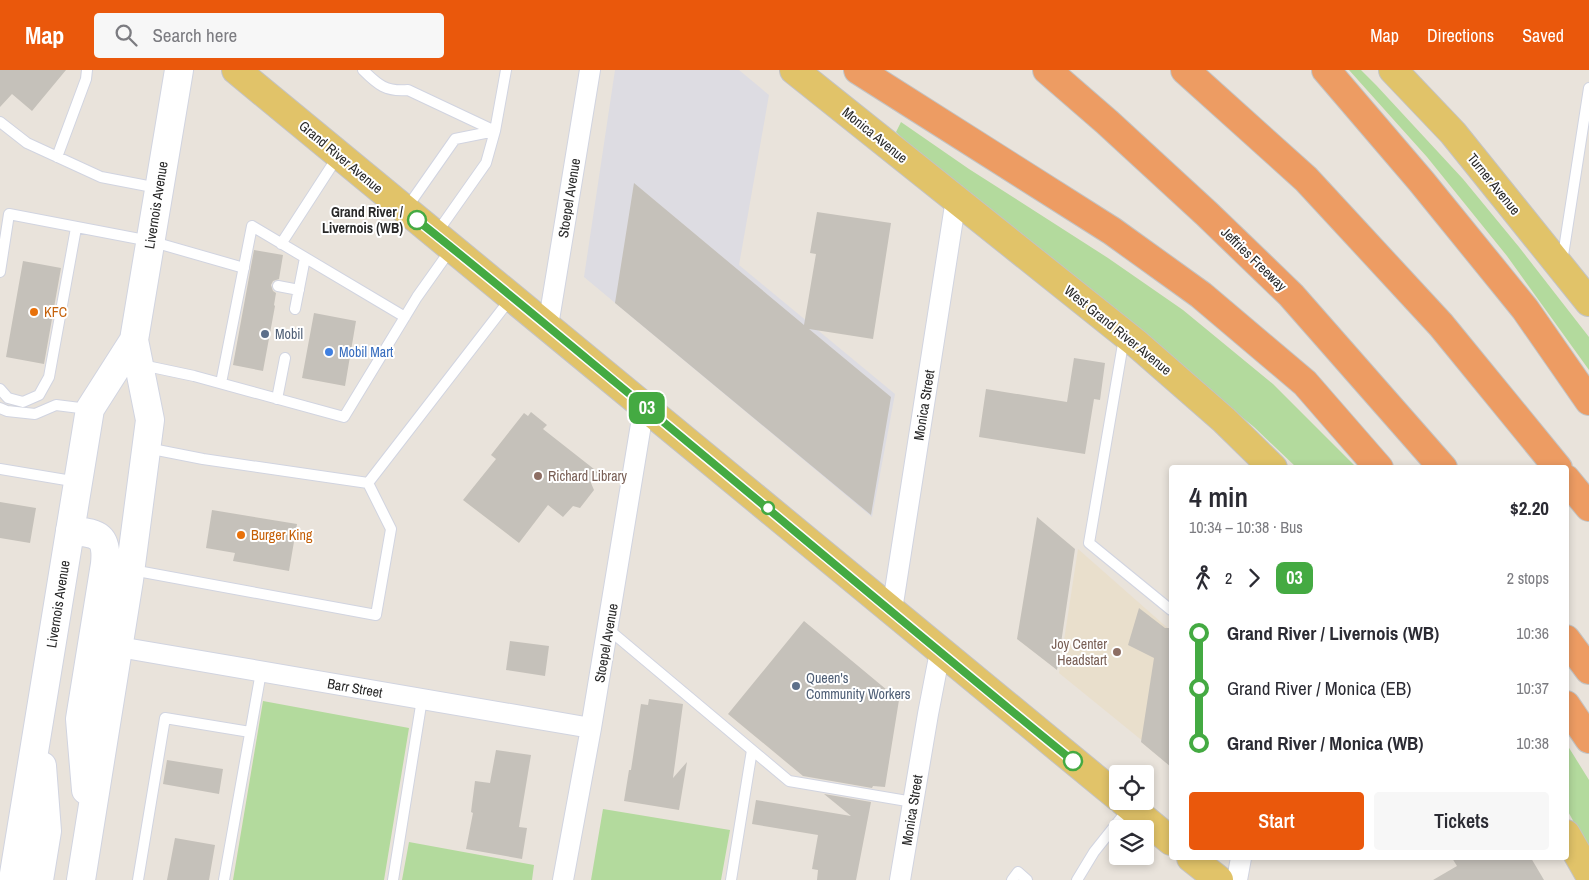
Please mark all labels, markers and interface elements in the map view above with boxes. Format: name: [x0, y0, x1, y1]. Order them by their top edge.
search box: [94, 13, 444, 58]
text: Map: [25, 19, 64, 51]
icon: search: [112, 21, 140, 49]
text: Search here: [152, 22, 237, 48]
text: Map: [1370, 23, 1399, 48]
text: Directions: [1427, 23, 1494, 48]
text: Saved: [1522, 23, 1564, 48]
street label: Monica Avenue: [839, 103, 911, 167]
street label: Grand River Avenue: [295, 117, 387, 197]
street label: Turner Avenue: [1464, 150, 1524, 218]
street label: Stoepel Avenue: [554, 157, 584, 239]
street label: Livernois Avenue: [140, 160, 172, 250]
place label: Grand River / Livernois (WB): [322, 203, 404, 237]
marker: Grand River / Livernois (WB): [407, 210, 427, 230]
street label: Jeffries Freeway: [1217, 223, 1291, 295]
street label: West Grand River Avenue: [1061, 281, 1175, 379]
place label: KFC: [44, 303, 67, 321]
marker: KFC: [28, 306, 40, 318]
place label: Mobil: [275, 325, 303, 343]
marker: Mobil: [259, 328, 271, 340]
place label: Mobil Mart: [339, 343, 393, 361]
marker: Mobil Mart: [323, 346, 335, 358]
street label: Monica Street: [910, 368, 938, 442]
line badge: 03: [624, 392, 670, 424]
text: 03: [639, 395, 655, 420]
place label: Richard Library: [548, 467, 627, 485]
marker: Richard Library: [532, 470, 544, 482]
text: 4 min: [1189, 478, 1248, 516]
text: $2.20: [1510, 495, 1549, 521]
unlabelled marker: [761, 501, 775, 515]
text: 10:34 – 10:38 · Bus: [1189, 516, 1303, 538]
place label: Burger King: [251, 526, 313, 544]
marker: Burger King: [235, 529, 247, 541]
street label: Livernois Avenue: [42, 559, 74, 649]
icon: walk: [1189, 564, 1217, 592]
icon: forward: [1240, 564, 1268, 592]
text: 03: [1286, 565, 1303, 590]
text: 2: [1225, 567, 1232, 589]
text: 2 stops: [1507, 567, 1549, 589]
street label: Stoepel Avenue: [590, 602, 622, 684]
text: Grand River / Livernois (WB): [1227, 620, 1439, 646]
text: 10:36: [1516, 622, 1549, 644]
place label: Joy Center Headstart: [1051, 635, 1107, 669]
marker: Joy Center Headstart: [1111, 646, 1123, 658]
place label: Queen's Community Workers: [806, 669, 911, 703]
street label: Barr Street: [326, 674, 384, 702]
text: Grand River / Monica (EB): [1227, 675, 1411, 701]
text: 10:37: [1516, 677, 1549, 699]
marker: Queen's Community Workers: [790, 680, 802, 692]
text: Grand River / Monica (WB): [1227, 730, 1424, 756]
text: 10:38: [1516, 732, 1549, 754]
unlabelled marker: [1063, 751, 1083, 771]
map controls: [1109, 765, 1154, 865]
button: locate: [1109, 765, 1154, 810]
street label: Monica Street: [898, 773, 926, 847]
button: Start: [1189, 792, 1364, 850]
button: Tickets: [1374, 792, 1549, 850]
button: layers: [1109, 820, 1154, 865]

